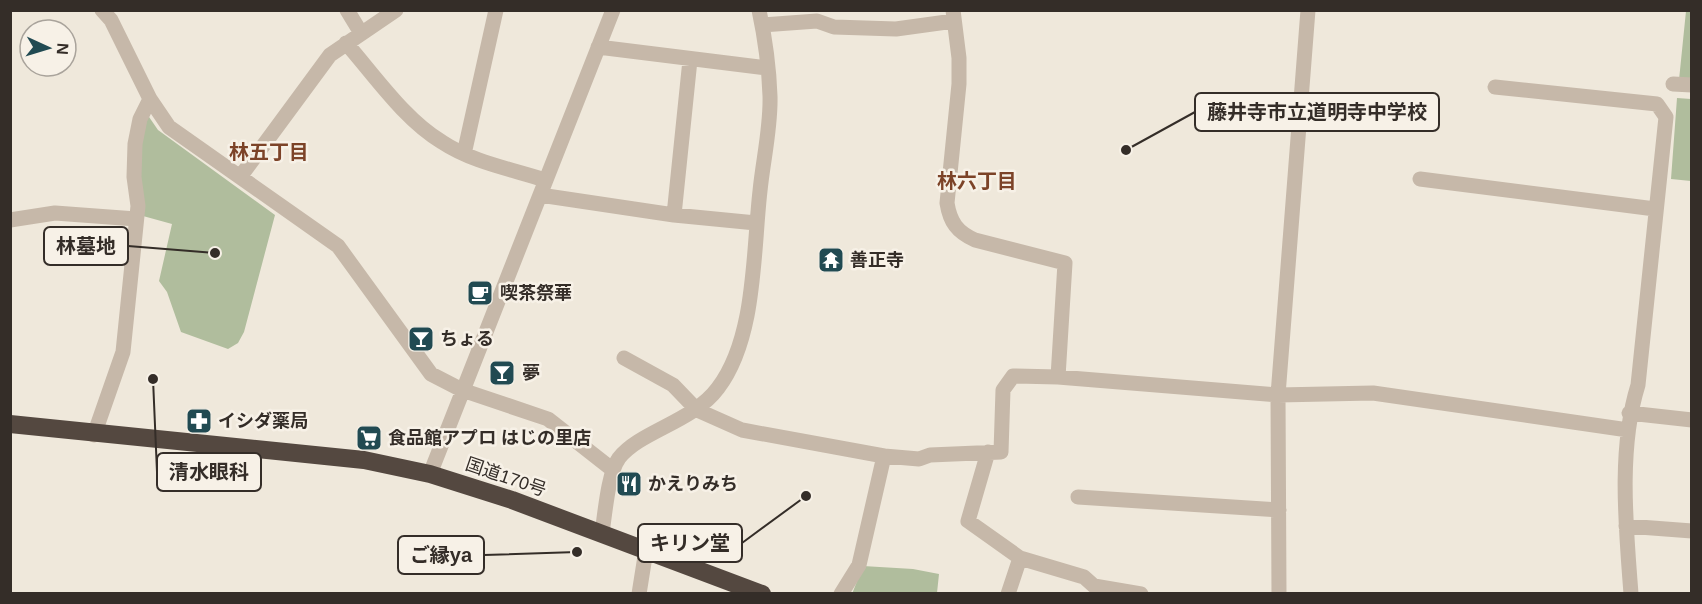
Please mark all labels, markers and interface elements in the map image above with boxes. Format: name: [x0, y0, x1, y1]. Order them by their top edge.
north arrow: [18, 18, 78, 78]
text: N: [54, 43, 71, 55]
callout: 藤井寺市立道明寺中学校: [1195, 93, 1439, 131]
text: 藤井寺市立道明寺中学校: [1207, 101, 1427, 123]
district label: 林五丁目: [229, 141, 309, 163]
district label: 林六丁目: [937, 170, 1017, 192]
callout: 林墓地: [44, 227, 128, 265]
text: 林墓地: [56, 235, 116, 257]
temple icon: 善正寺: [816, 245, 846, 275]
place label: 善正寺: [850, 250, 904, 270]
cafe icon: 喫茶祭華: [465, 278, 495, 308]
place label: 喫茶祭華: [500, 283, 572, 303]
bar icon: ちょる: [406, 324, 436, 354]
place label: ちょる: [440, 329, 494, 349]
bar icon: 夢: [487, 358, 517, 388]
place label: 夢: [522, 363, 540, 383]
pharmacy icon: イシダ薬局: [184, 406, 214, 436]
place label: イシダ薬局: [218, 411, 308, 431]
supermarket icon: 食品館アプロ はじの里店: [354, 423, 384, 453]
place label: 食品館アプロ はじの里店: [388, 428, 591, 448]
callout: 清水眼科: [157, 453, 261, 491]
street label: 国道170号: [463, 454, 549, 500]
text: 清水眼科: [169, 461, 249, 483]
restaurant icon: かえりみち: [614, 469, 644, 499]
place label: かえりみち: [648, 474, 738, 494]
callout: キリン堂: [638, 524, 742, 562]
text: キリン堂: [650, 532, 730, 554]
callout: ご縁ya: [398, 536, 484, 574]
text: ご縁ya: [410, 544, 473, 566]

